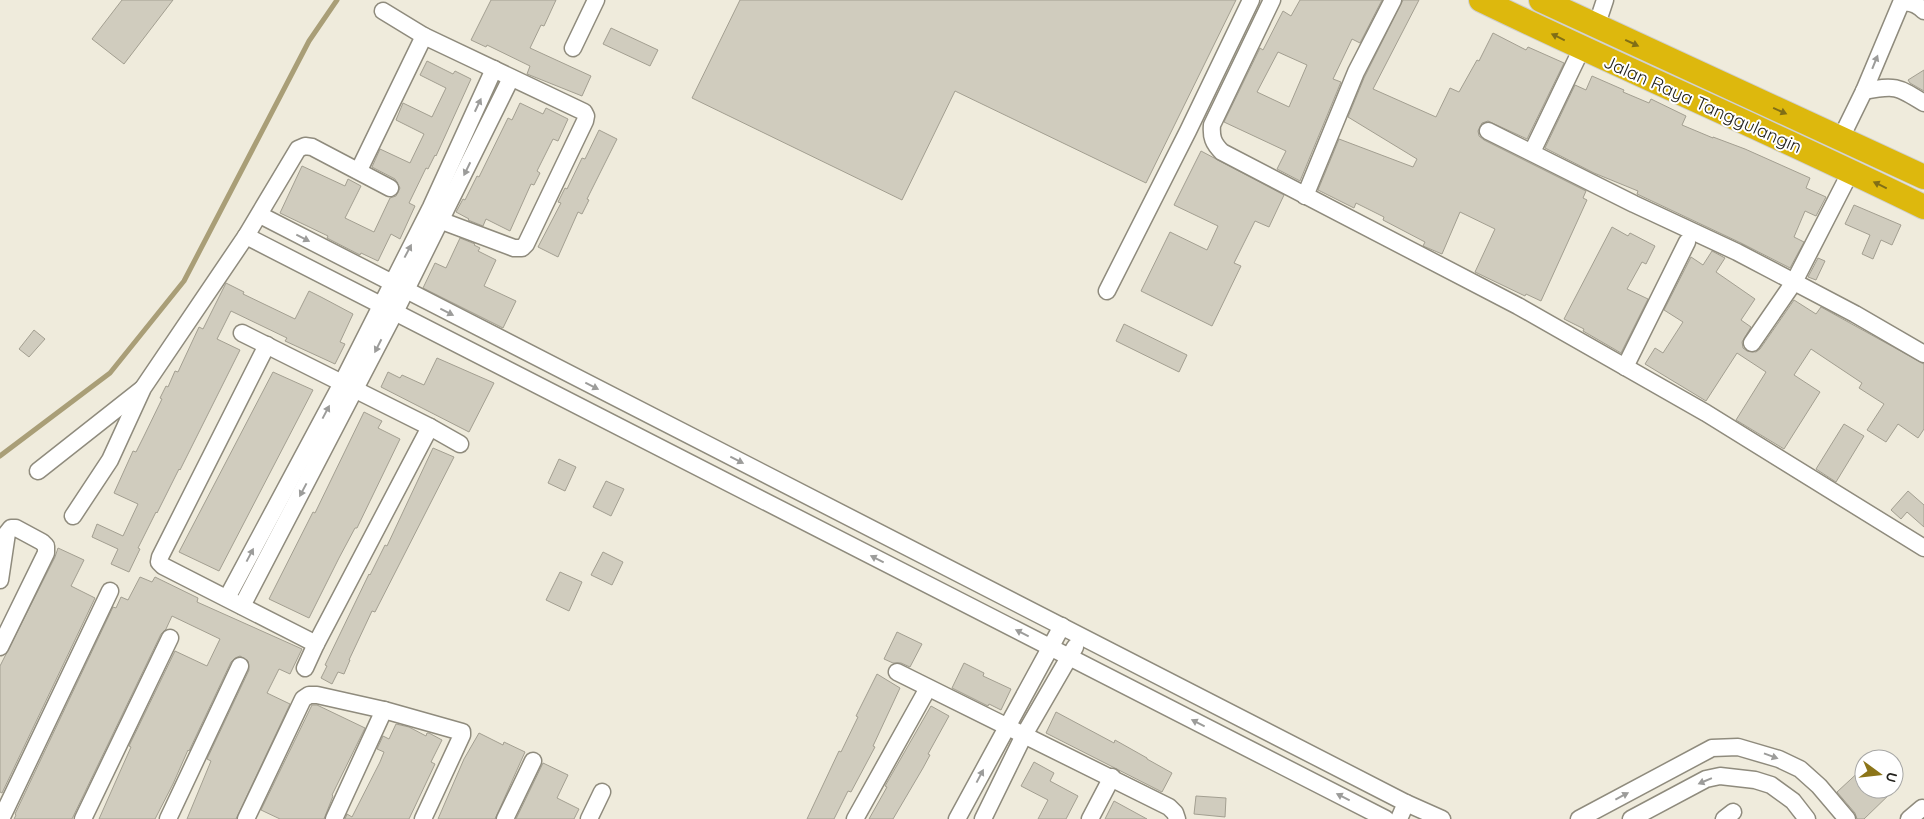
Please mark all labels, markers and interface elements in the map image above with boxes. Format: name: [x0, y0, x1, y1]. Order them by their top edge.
one-way arrow: [1551, 33, 1565, 41]
one-way arrow: [1625, 40, 1639, 48]
street label: Jalan Raya Tanggulangin: [1600, 50, 1806, 158]
one-way arrow: [1872, 55, 1880, 69]
one-way arrow: [474, 98, 482, 112]
one-way arrow: [1773, 107, 1787, 115]
one-way arrow: [463, 162, 471, 176]
one-way arrow: [1873, 181, 1887, 189]
one-way arrow: [296, 234, 310, 242]
one-way arrow: [404, 244, 412, 258]
one-way arrow: [440, 308, 455, 316]
one-way arrow: [374, 338, 382, 353]
one-way arrow: [585, 382, 599, 390]
one-way arrow: [322, 404, 330, 419]
one-way arrow: [730, 456, 744, 464]
one-way arrow: [299, 482, 307, 497]
one-way arrow: [246, 548, 254, 563]
one-way arrow: [870, 555, 885, 563]
one-way arrow: [1015, 629, 1029, 637]
one-way arrow: [1191, 719, 1205, 727]
north arrow: [1854, 749, 1904, 799]
one-way arrow: [1764, 752, 1779, 760]
one-way arrow: [976, 769, 984, 783]
text: U: [1882, 770, 1902, 784]
one-way arrow: [1698, 778, 1712, 786]
one-way arrow: [1615, 792, 1629, 801]
one-way arrow: [1335, 793, 1350, 801]

